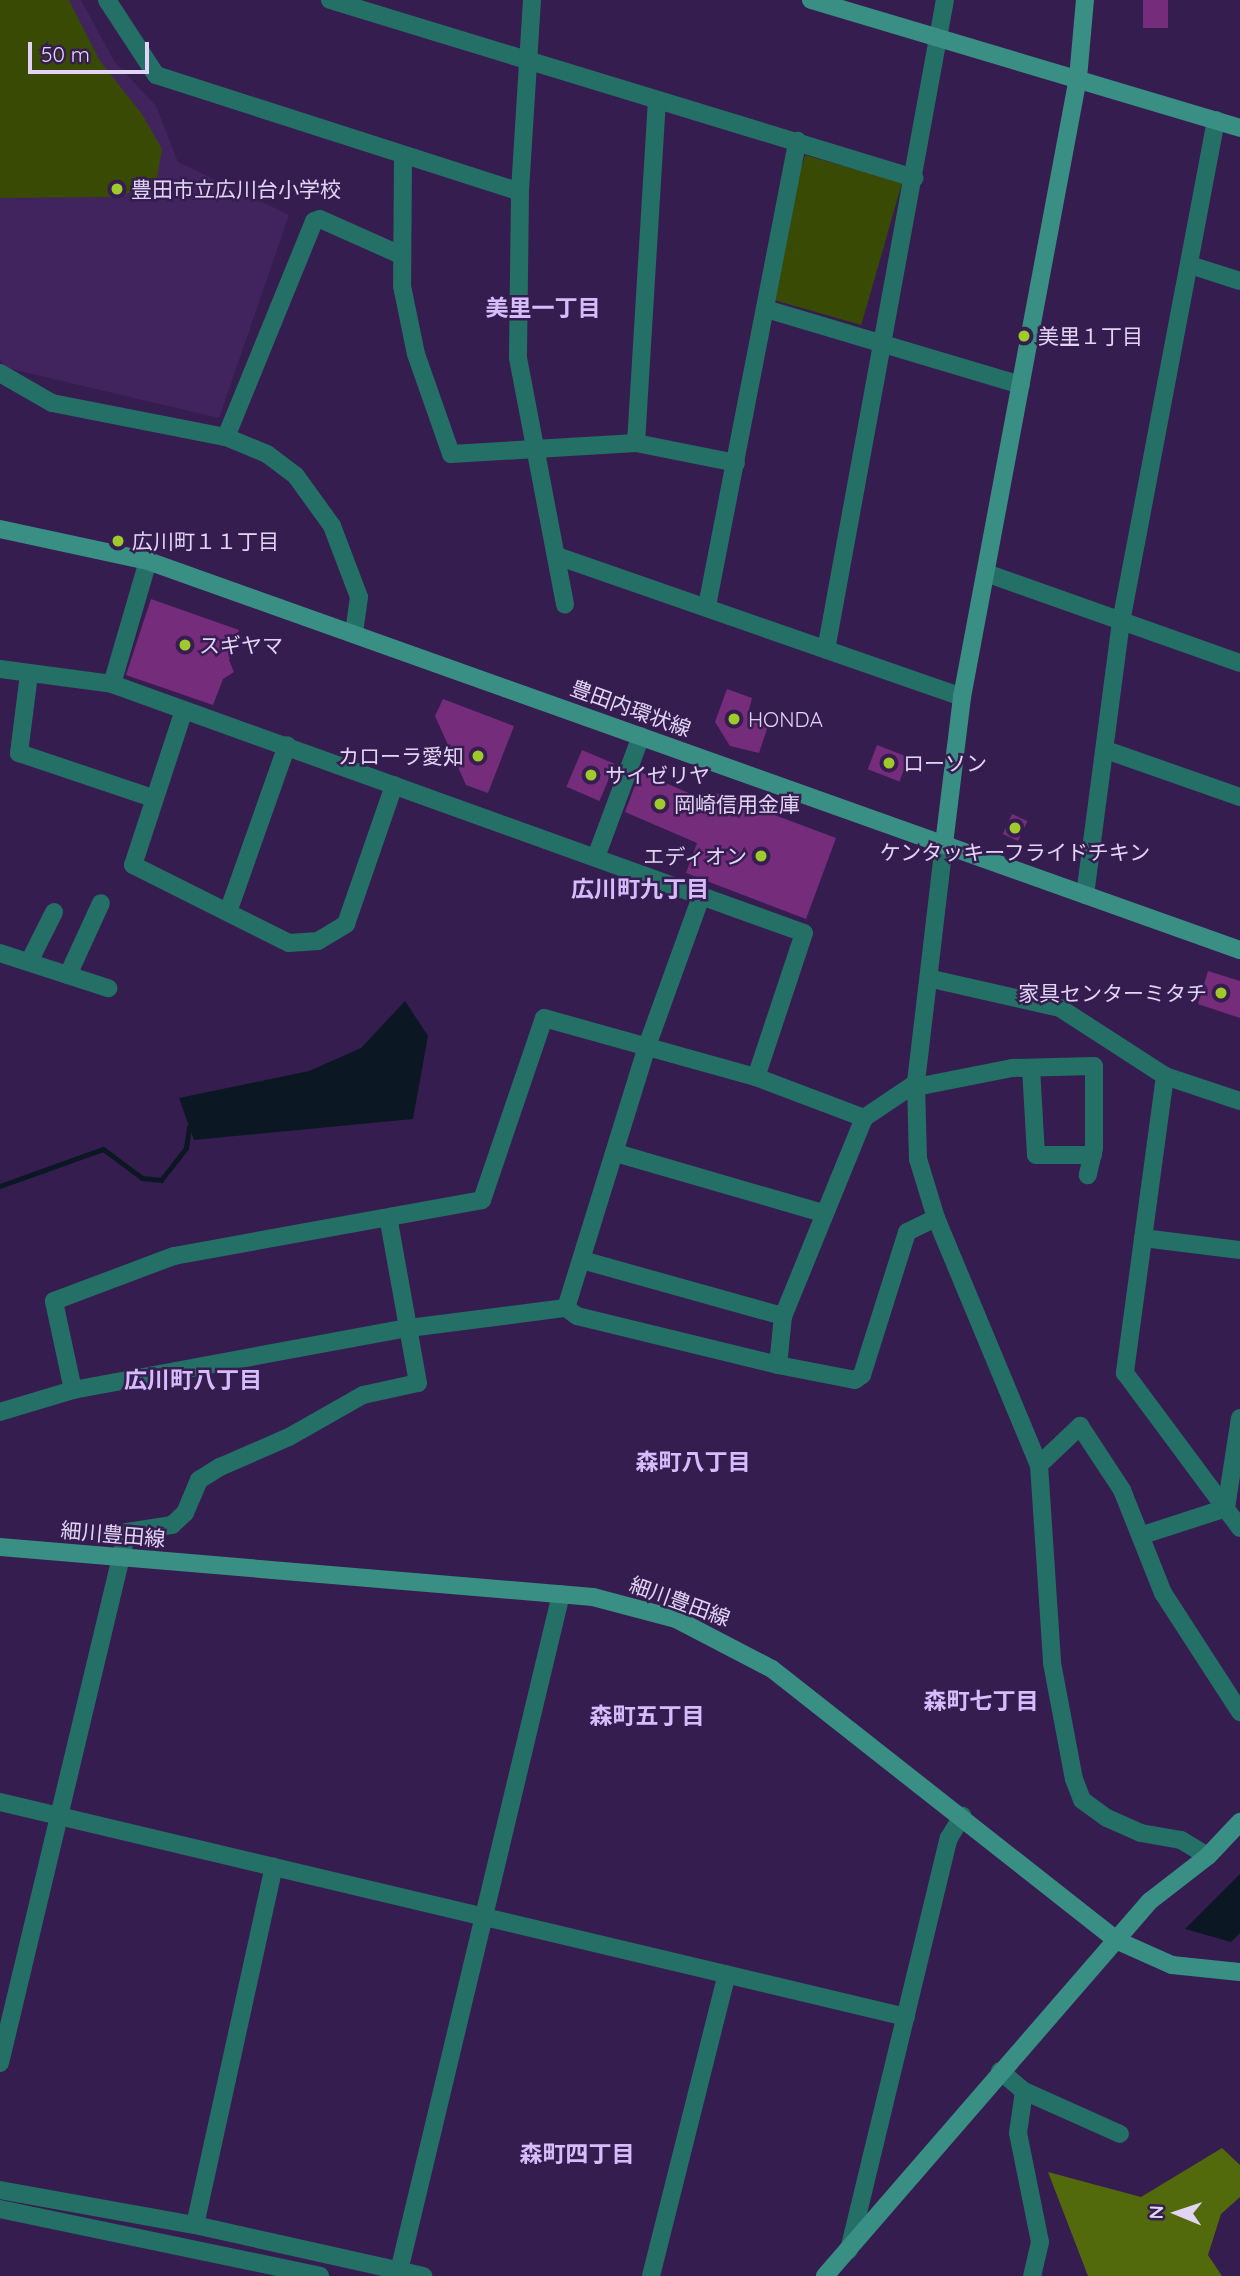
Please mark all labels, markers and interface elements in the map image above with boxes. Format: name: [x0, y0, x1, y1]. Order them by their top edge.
scale bar: [32, 28, 152, 72]
text: 50 m: [41, 41, 90, 67]
place label: 豊田市立広川台小学校: [131, 176, 341, 202]
marker: 豊田市立広川台小学校: [109, 181, 125, 197]
district label: 美里一丁目: [486, 294, 600, 322]
place label: 美里１丁目: [1038, 323, 1143, 349]
marker: 美里１丁目: [1016, 328, 1032, 344]
place label: 広川町１１丁目: [132, 528, 279, 554]
marker: 広川町１１丁目: [110, 533, 126, 549]
place label: スギヤマ: [199, 632, 283, 658]
marker: スギヤマ: [177, 637, 193, 653]
street label: 豊田内環状線: [567, 675, 695, 741]
place label: HONDA: [748, 706, 823, 732]
marker: HONDA: [726, 711, 742, 727]
place label: カローラ愛知: [338, 743, 464, 769]
marker: カローラ愛知: [470, 748, 486, 764]
place label: ローソン: [903, 750, 987, 776]
marker: ローソン: [881, 755, 897, 771]
place label: サイゼリヤ: [605, 762, 710, 788]
marker: サイゼリヤ: [583, 767, 599, 783]
place label: 岡崎信用金庫: [674, 791, 800, 817]
marker: 岡崎信用金庫: [652, 796, 668, 812]
marker: ケンタッキーフライドチキン: [1007, 820, 1023, 836]
place label: ケンタッキーフライドチキン: [879, 839, 1151, 865]
place label: エディオン: [642, 843, 747, 869]
marker: エディオン: [753, 848, 769, 864]
district label: 広川町九丁目: [571, 875, 709, 903]
place label: 家具センターミタチ: [1018, 980, 1207, 1006]
marker: 家具センターミタチ: [1213, 985, 1229, 1001]
district label: 広川町八丁目: [124, 1366, 262, 1394]
district label: 森町八丁目: [636, 1448, 750, 1476]
street label: 細川豊田線: [60, 1517, 166, 1551]
street label: 細川豊田線: [626, 1571, 734, 1631]
district label: 森町七丁目: [924, 1687, 1038, 1715]
district label: 森町五丁目: [590, 1702, 704, 1730]
district label: 森町四丁目: [520, 2140, 634, 2168]
north arrow: [1142, 2178, 1212, 2248]
text: N: [1144, 2205, 1168, 2220]

